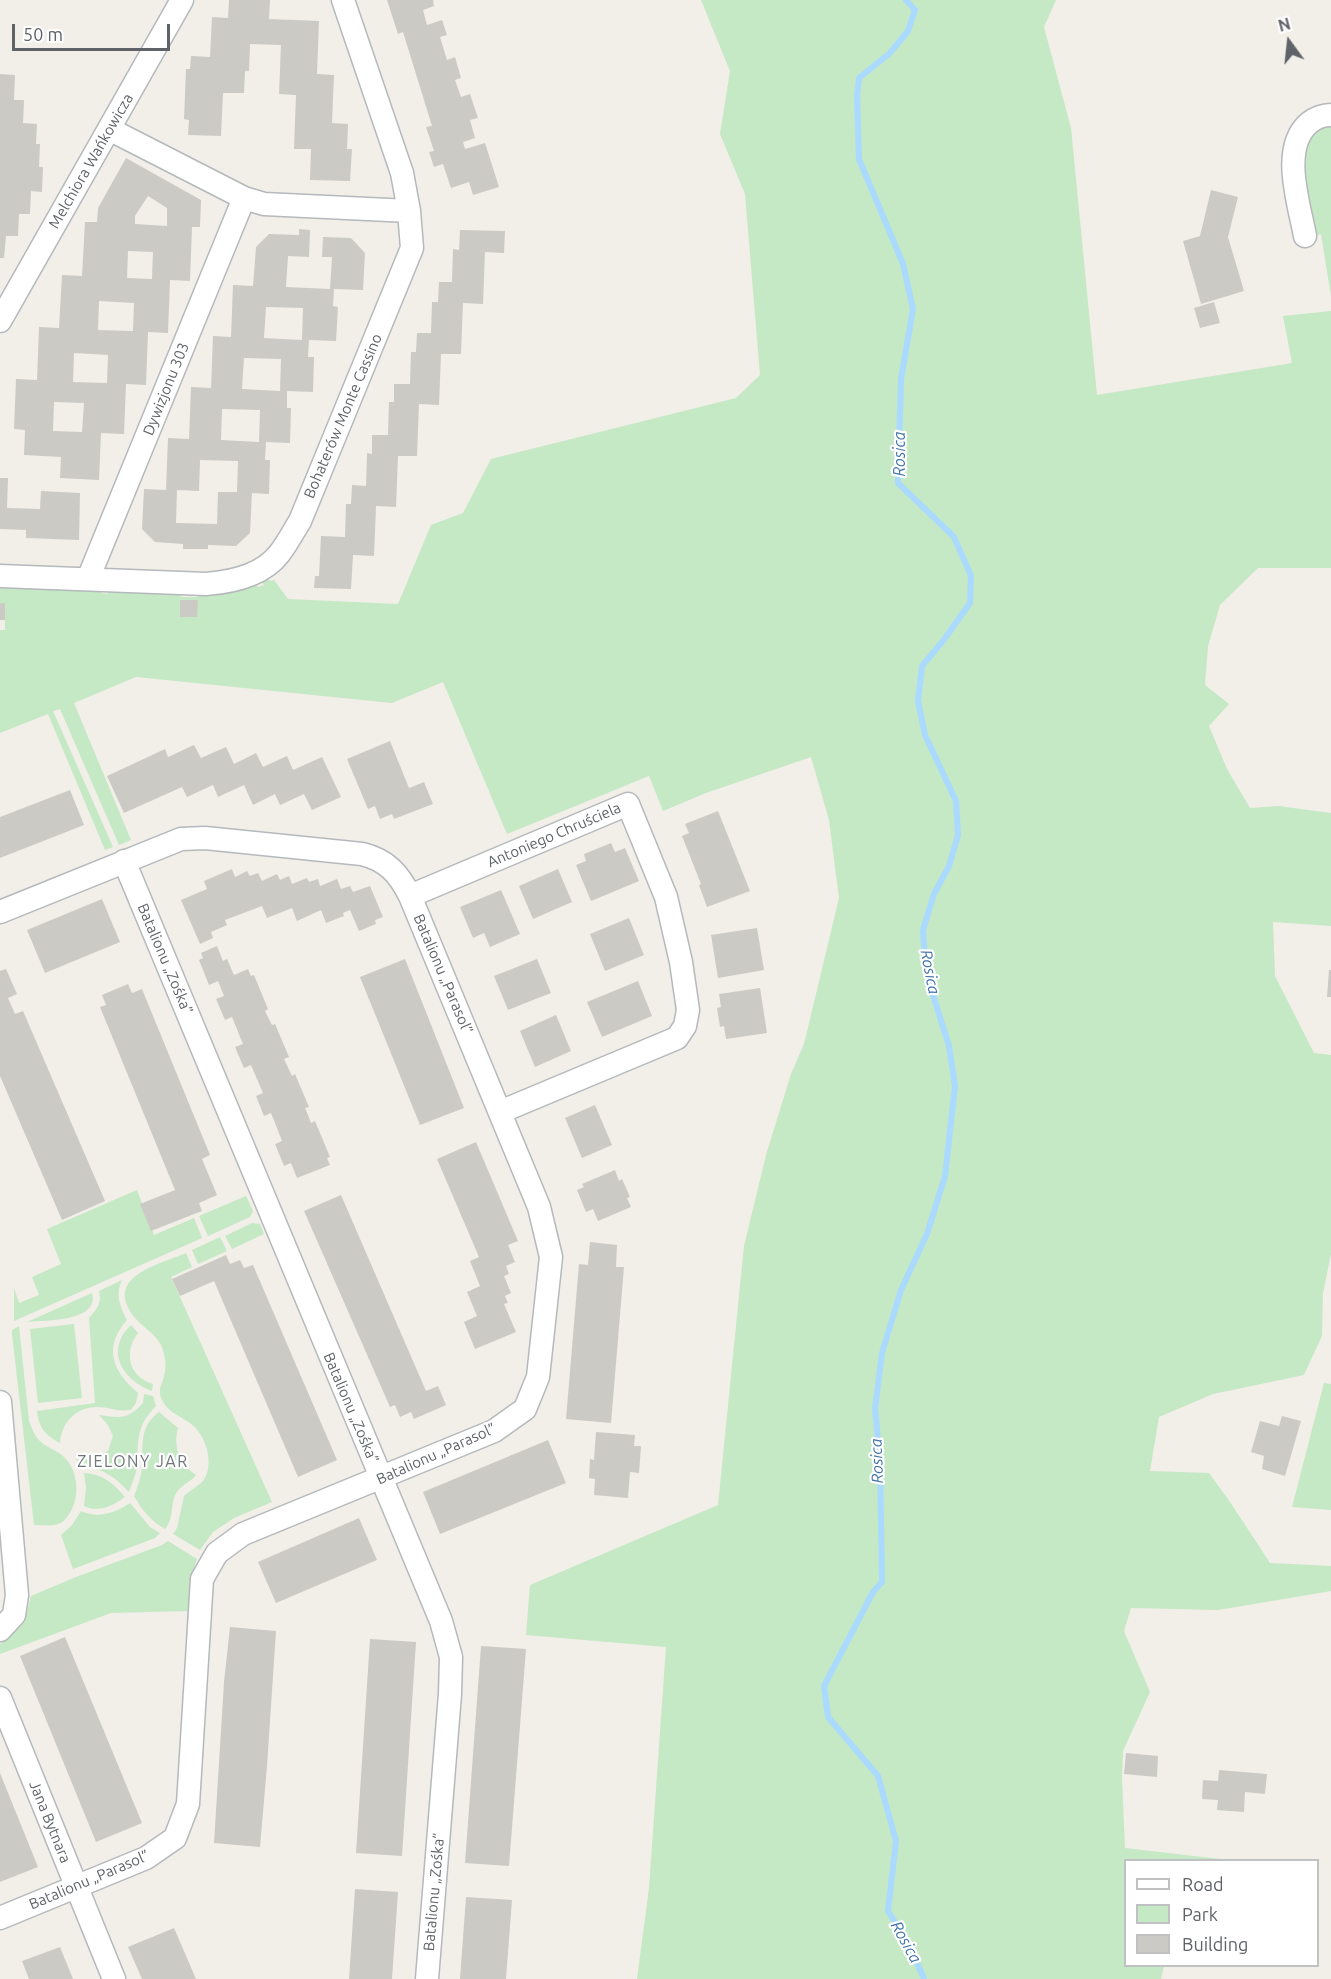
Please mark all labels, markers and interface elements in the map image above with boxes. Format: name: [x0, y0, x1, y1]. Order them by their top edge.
scale bar: [15, 12, 172, 50]
north arrow: [1259, 12, 1319, 72]
text: N: [1276, 14, 1292, 35]
text: 50 m: [23, 24, 63, 44]
street label: Melchiora Wańkowicza: [45, 90, 137, 232]
street label: Bohaterów Monte Cassino: [300, 331, 386, 501]
street label: Dywizjonu 303: [139, 340, 193, 438]
water label: Rosica: [890, 432, 910, 476]
street label: Antoniego Chruściela: [484, 799, 624, 871]
street label: Batalionu „Zośka”: [134, 901, 196, 1017]
street label: Batalionu „Parasol”: [410, 911, 476, 1037]
water label: Rosica: [916, 948, 944, 996]
street label: Batalionu „Zośka”: [320, 1350, 382, 1466]
street label: Batalionu „Parasol”: [374, 1420, 498, 1488]
water label: Rosica: [867, 1438, 887, 1484]
district label: ZIELONY JAR: [77, 1452, 189, 1472]
street label: Jana Bytnara: [25, 1778, 75, 1866]
street label: Batalionu „Zośka”: [420, 1832, 448, 1952]
street label: Batalionu „Parasol”: [26, 1847, 152, 1913]
legend: [1124, 1859, 1319, 1967]
text: Road: [1182, 1874, 1224, 1894]
text: Park: [1182, 1904, 1218, 1924]
water label: Rosica: [887, 1918, 925, 1966]
text: Building: [1182, 1934, 1248, 1954]

